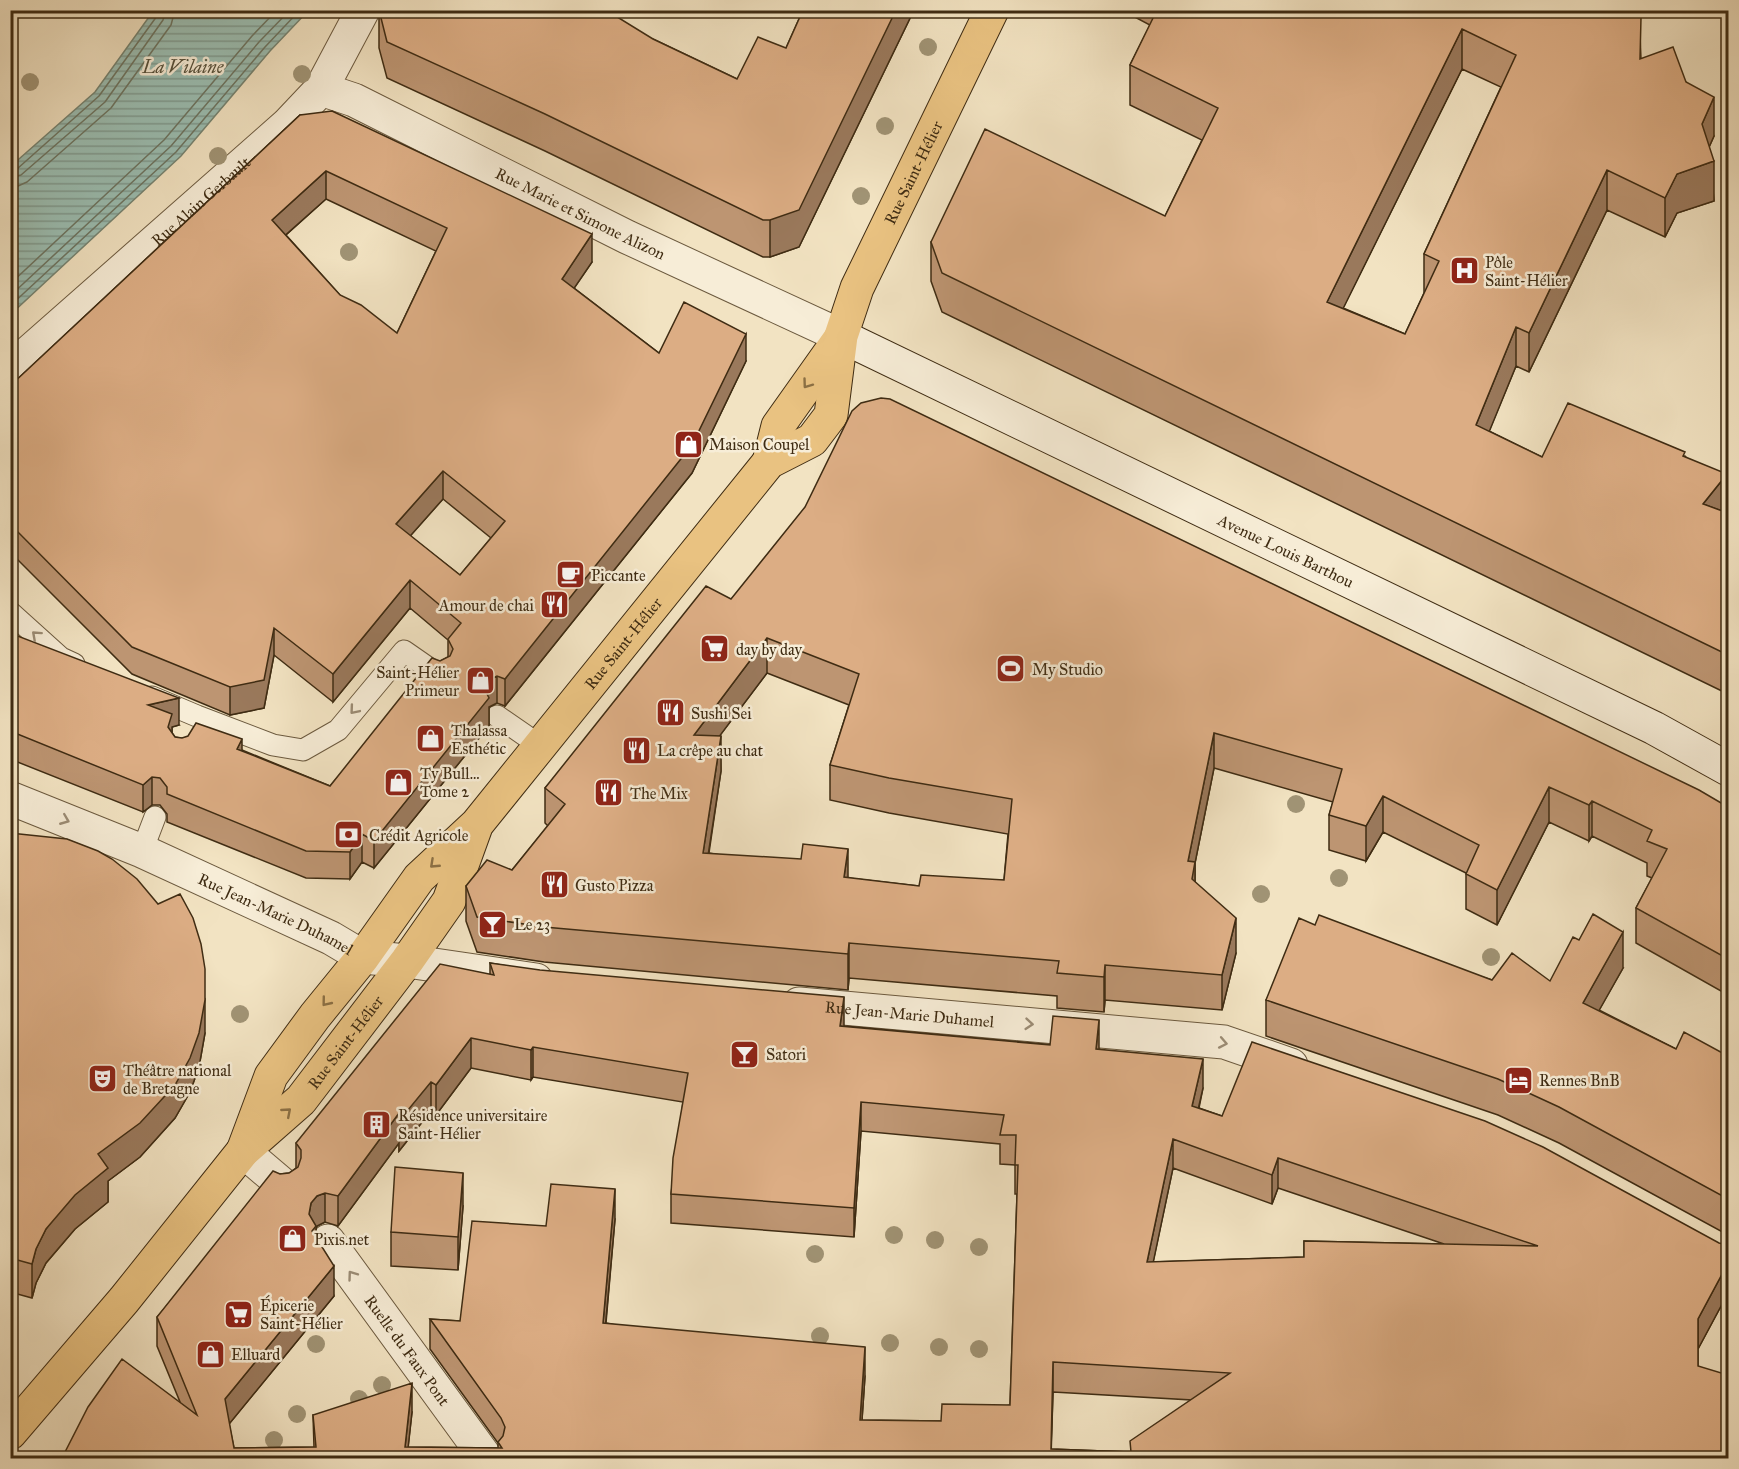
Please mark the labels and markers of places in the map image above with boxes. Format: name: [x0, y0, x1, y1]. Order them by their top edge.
place label: Pôle Saint-Hélier: [1485, 253, 1568, 290]
hospital icon: Pôle Saint-Hélier: [1448, 255, 1480, 287]
shop icon: Maison Coupel: [672, 428, 704, 460]
place label: Maison Coupel: [709, 435, 810, 454]
cafe icon: Piccante: [554, 559, 586, 591]
place label: Piccante: [591, 566, 646, 585]
restaurant icon: Amour de chai: [539, 589, 571, 621]
place label: Amour de chai: [438, 596, 535, 615]
supermarket icon: day by day: [699, 633, 731, 665]
place label: day by day: [736, 640, 803, 659]
sports icon: My Studio: [995, 653, 1027, 685]
place label: My Studio: [1032, 660, 1103, 679]
place label: Saint-Hélier Primeur: [376, 663, 459, 700]
shop icon: Saint-Hélier Primeur: [464, 665, 496, 697]
restaurant icon: Sushi Sei: [654, 697, 686, 729]
place label: Sushi Sei: [691, 704, 752, 723]
place label: Thalassa Esthétic: [451, 721, 507, 758]
shop icon: Thalassa Esthétic: [414, 723, 446, 755]
restaurant icon: La crêpe au chat: [620, 734, 652, 766]
place label: La crêpe au chat: [657, 741, 764, 760]
place label: Ty Bull... Tome 2: [420, 764, 480, 801]
shop icon: Ty Bull... Tome 2: [383, 766, 415, 798]
restaurant icon: The Mix: [593, 777, 625, 809]
place label: The Mix: [630, 784, 688, 803]
bank icon: Crédit Agricole: [332, 819, 364, 851]
place label: Crédit Agricole: [369, 826, 469, 846]
restaurant icon: Gusto Pizza: [538, 869, 570, 901]
place label: Gusto Pizza: [575, 876, 654, 895]
bar icon: Le 23: [477, 908, 509, 940]
place label: Le 23: [514, 915, 550, 934]
bar icon: Satori: [729, 1038, 761, 1070]
place label: Satori: [766, 1045, 807, 1064]
place label: Théâtre national de Bretagne: [123, 1061, 232, 1099]
theatre icon: Théâtre national de Bretagne: [86, 1063, 118, 1095]
hotel icon: Rennes BnB: [1502, 1064, 1534, 1096]
place label: Rennes BnB: [1539, 1071, 1620, 1090]
place label: Résidence universitaire Saint-Hélier: [398, 1106, 548, 1143]
building icon: Résidence universitaire Saint-Hélier: [361, 1108, 393, 1140]
shop icon: Pixis.net: [277, 1223, 309, 1255]
place label: Pixis.net: [314, 1230, 370, 1249]
place label: Épicerie Saint-Hélier: [260, 1294, 343, 1333]
supermarket icon: Épicerie Saint-Hélier: [223, 1298, 255, 1330]
shop icon: Elluard: [194, 1338, 226, 1370]
place label: Elluard: [231, 1345, 280, 1364]

